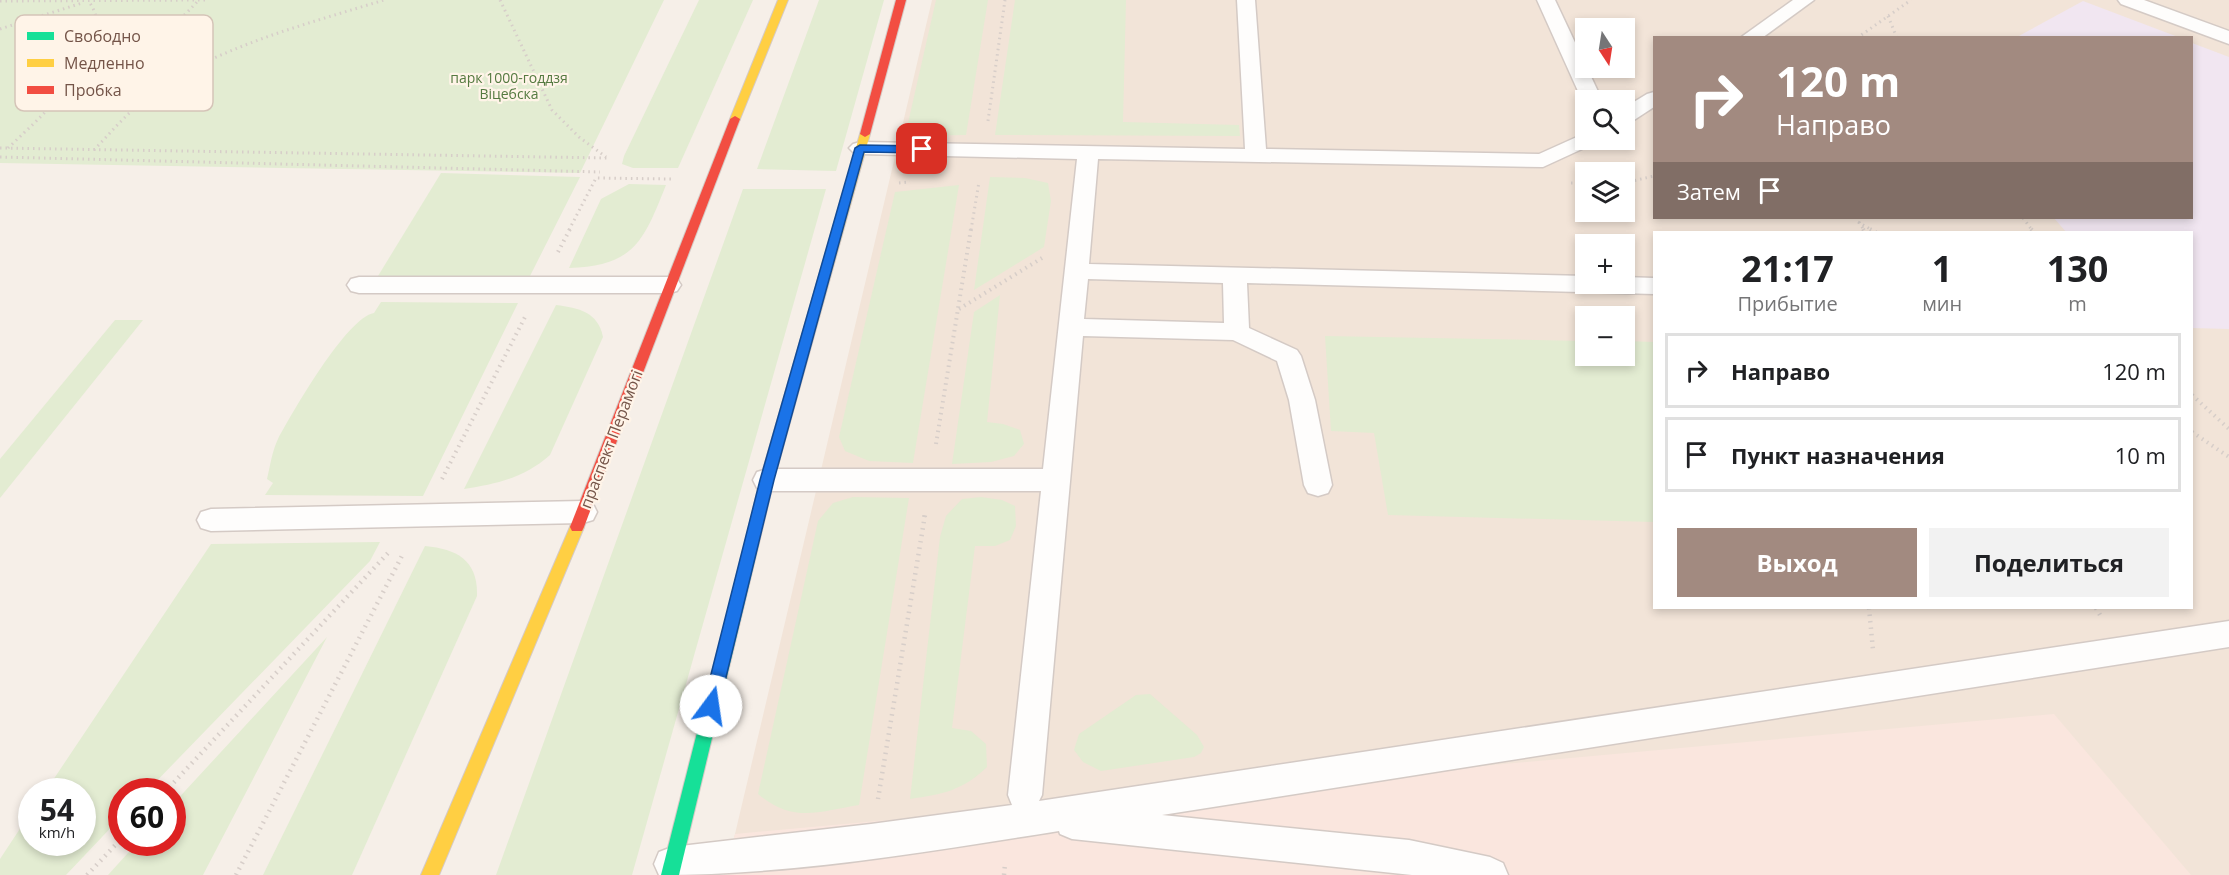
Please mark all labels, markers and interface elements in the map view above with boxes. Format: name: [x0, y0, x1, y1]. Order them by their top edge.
legend: [15, 15, 213, 111]
north arrow: [1575, 18, 1635, 78]
map controls: [1575, 18, 1635, 366]
text: Свободно: [64, 25, 141, 47]
text: Медленно: [64, 52, 145, 74]
text: 120 m: [1776, 52, 1900, 109]
icon: right: [1677, 60, 1755, 138]
park label: парк 1000-годдзя Віцебска: [450, 68, 568, 103]
text: Пробка: [64, 79, 122, 101]
button: search: [1575, 90, 1635, 150]
text: Направо: [1776, 106, 1891, 143]
pin: [896, 123, 947, 174]
icon: arrive: [905, 132, 938, 165]
button: layers: [1575, 162, 1635, 222]
icon: arrive: [1753, 174, 1786, 207]
text: Затем: [1677, 176, 1741, 206]
button: +: [1575, 234, 1635, 294]
text: 21:17: [1741, 244, 1834, 293]
text: 1: [1932, 244, 1952, 293]
text: 130: [2047, 244, 2108, 293]
text: Прибытие: [1738, 290, 1838, 317]
text: мин: [1922, 290, 1962, 317]
text: m: [2068, 290, 2087, 317]
button: −: [1575, 306, 1635, 366]
icon: right: [1680, 354, 1713, 387]
text: Направо: [1731, 356, 1830, 386]
text: 120 m: [2102, 356, 2166, 386]
street label: праспект Перамогі: [574, 367, 648, 511]
icon: arrive: [1680, 438, 1713, 471]
text: Пункт назначения: [1731, 440, 1945, 470]
text: 10 m: [2115, 440, 2166, 470]
button: Выход: [1677, 528, 1917, 597]
button: Поделиться: [1929, 528, 2169, 597]
position arrow: [679, 674, 743, 738]
speed limit sign: 60: [108, 778, 186, 856]
text: 54: [40, 789, 74, 830]
text: km/h: [39, 822, 75, 842]

